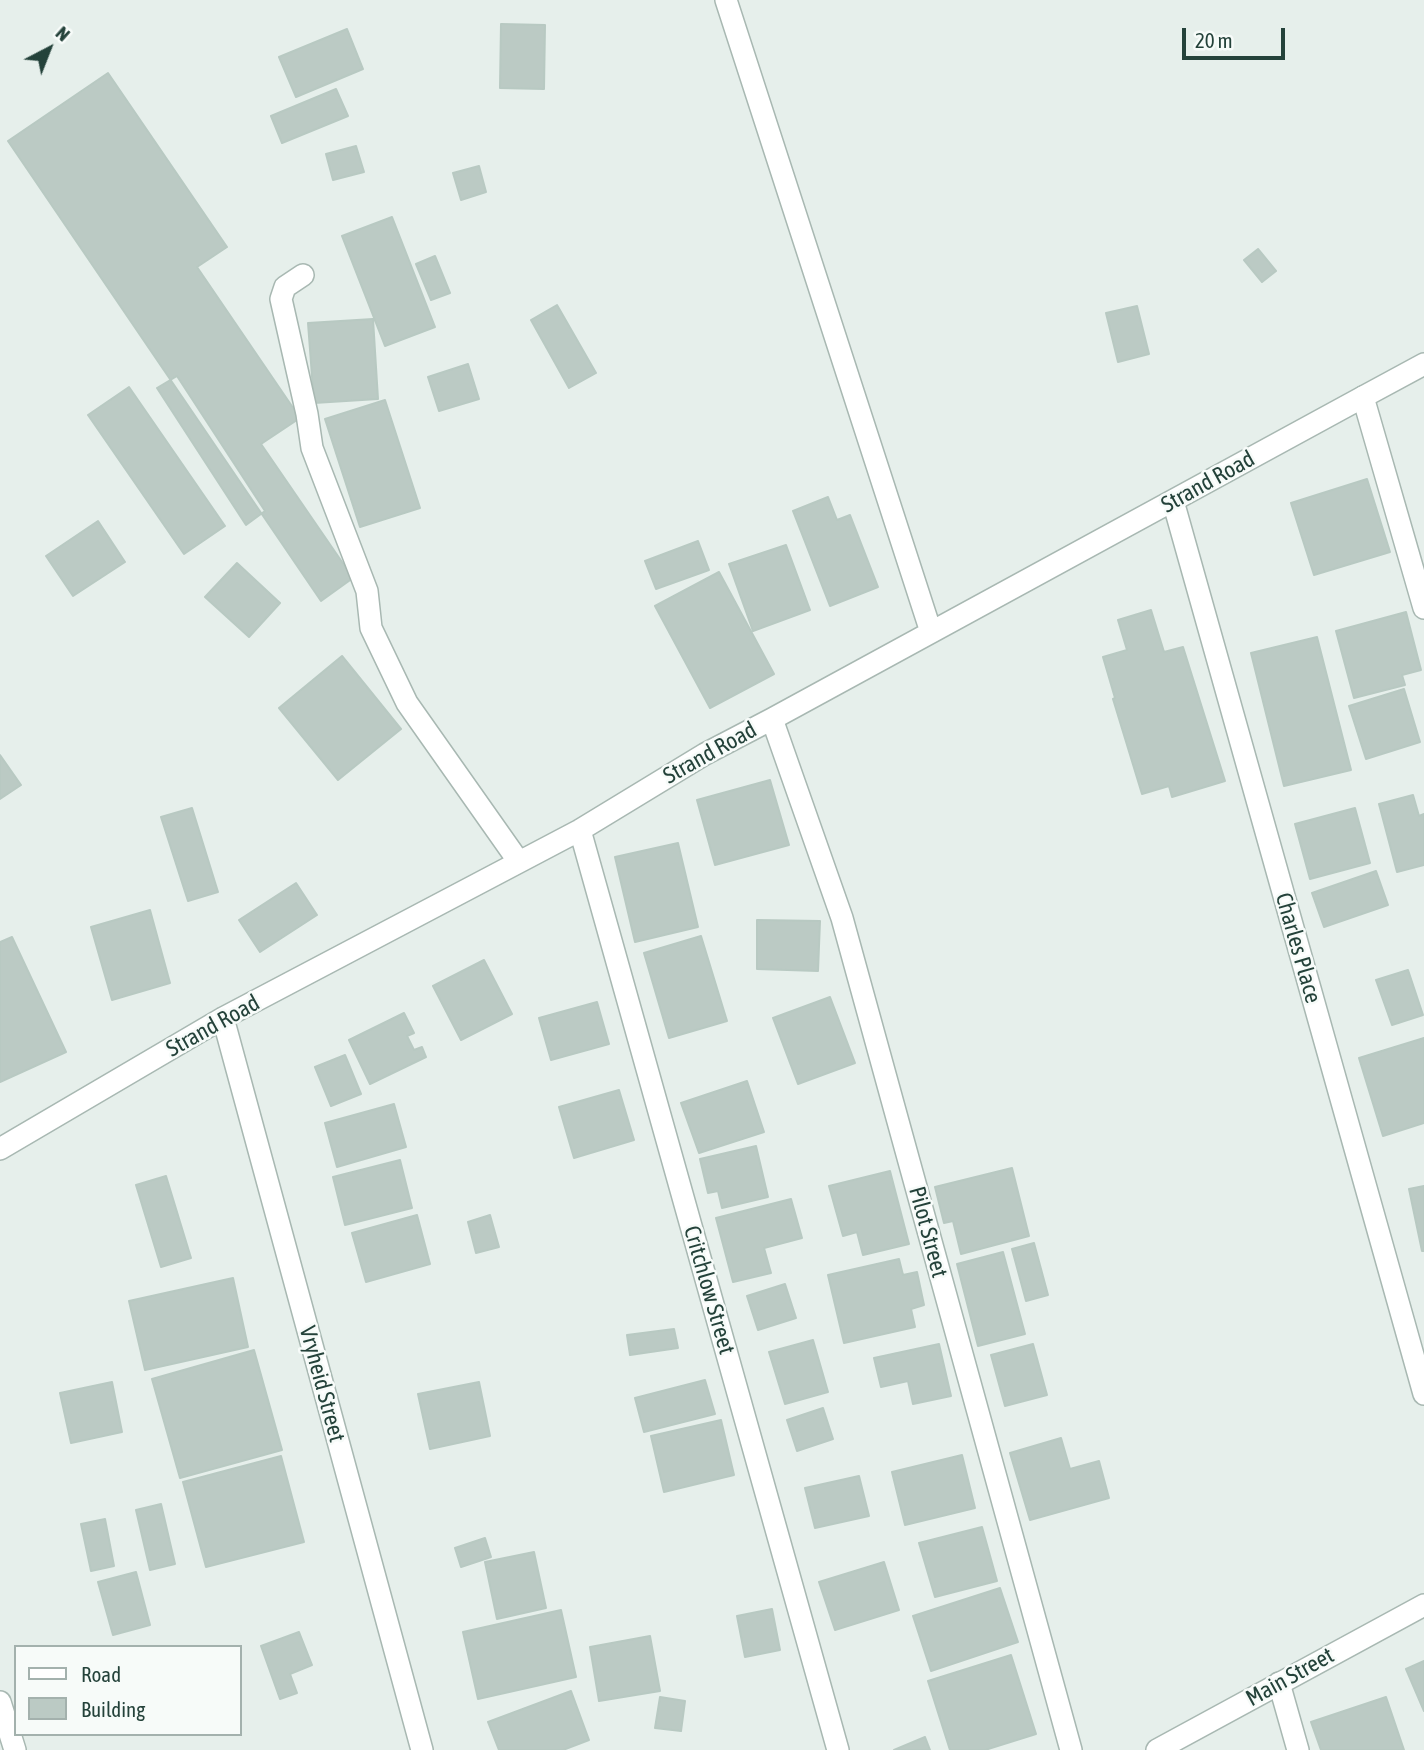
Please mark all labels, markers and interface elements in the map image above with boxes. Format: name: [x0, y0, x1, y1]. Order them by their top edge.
north arrow: [14, 14, 84, 84]
scale bar: [1186, 14, 1289, 58]
text: N: [52, 21, 75, 45]
text: 20 m: [1195, 28, 1233, 52]
street label: Strand Road: [1157, 445, 1259, 519]
street label: Strand Road: [659, 716, 761, 790]
street label: Charles Place: [1269, 890, 1327, 1006]
street label: Strand Road: [162, 989, 264, 1063]
street label: Pilot Street: [903, 1184, 953, 1280]
street label: Critchlow Street: [678, 1223, 740, 1357]
street label: Vryheid Street: [293, 1323, 351, 1445]
street label: Main Street: [1241, 1642, 1339, 1712]
legend: [14, 1645, 242, 1736]
text: Road: [81, 1662, 121, 1686]
text: Building: [81, 1697, 145, 1721]

